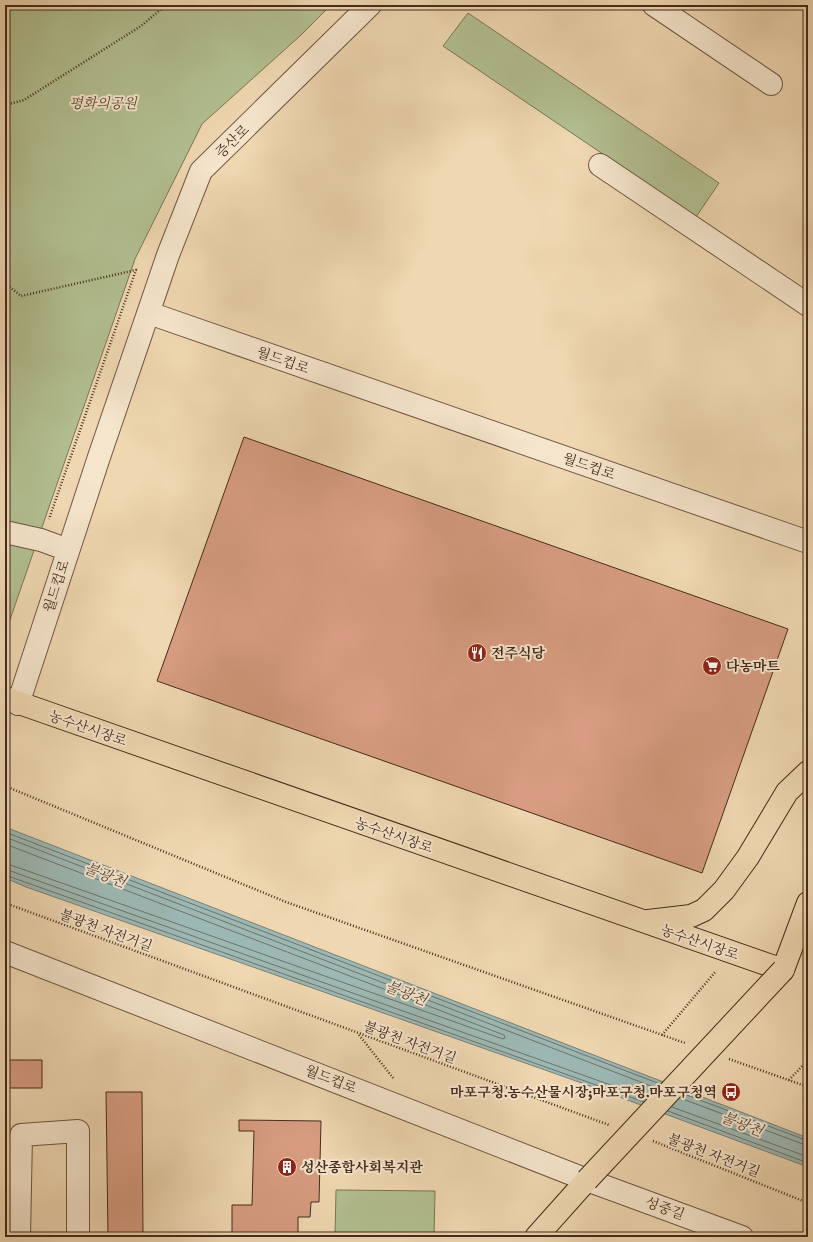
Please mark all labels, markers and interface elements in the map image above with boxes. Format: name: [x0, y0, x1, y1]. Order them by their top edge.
park label: 평화의공원: [69, 95, 138, 113]
street label: 증산로: [212, 121, 254, 162]
street label: 월드컵로: [254, 344, 312, 378]
street label: 월드컵로: [560, 450, 618, 484]
street label: 월드컵로: [40, 557, 74, 615]
restaurant icon: 전주식당: [466, 642, 488, 664]
place label: 전주식당: [491, 645, 546, 663]
supermarket icon: 다농마트: [701, 655, 723, 677]
place label: 다농마트: [726, 658, 781, 676]
street label: 농수산시장로: [46, 707, 129, 751]
street label: 농수산시장로: [352, 814, 435, 858]
water label: 불광천: [81, 859, 130, 893]
street label: 불광천 자전거길: [57, 906, 155, 956]
street label: 농수산시장로: [658, 921, 741, 965]
water label: 불광천: [382, 977, 431, 1011]
street label: 불광천 자전거길: [361, 1018, 459, 1068]
street label: 월드컵로: [302, 1062, 360, 1098]
bus stop icon: 마포구청.농수산물시장;마포구청.마포구청역: [720, 1081, 742, 1103]
place label: 마포구청.농수산물시장;마포구청.마포구청역: [450, 1084, 717, 1102]
water label: 불광천: [718, 1108, 767, 1142]
street label: 불광천 자전거길: [665, 1130, 762, 1182]
building icon: 성산종합사회복지관: [276, 1156, 298, 1178]
place label: 성산종합사회복지관: [301, 1159, 423, 1177]
street label: 성중길: [643, 1194, 687, 1224]

